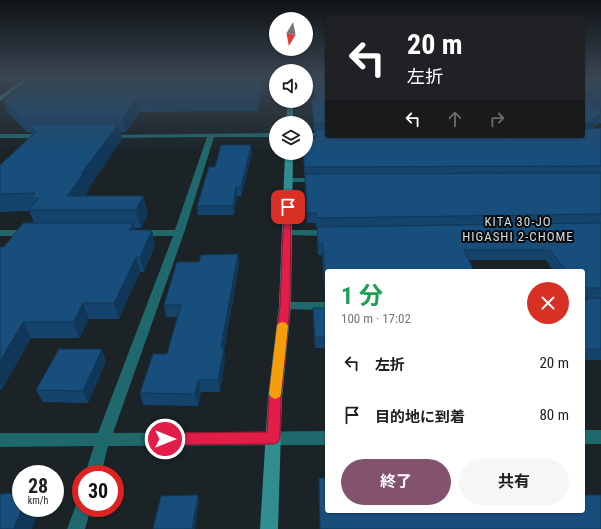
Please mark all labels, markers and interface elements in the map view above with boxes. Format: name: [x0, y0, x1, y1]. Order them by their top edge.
north arrow: [269, 12, 313, 56]
map controls: [269, 12, 313, 160]
text: 20 m: [407, 28, 463, 61]
icon: left: [341, 32, 393, 84]
button: sound: [269, 64, 313, 108]
text: 左折: [407, 66, 443, 87]
icon: left: [402, 108, 424, 130]
icon: ahead: [444, 108, 466, 130]
icon: right: [486, 108, 508, 130]
button: layers: [269, 116, 313, 160]
pin: [271, 190, 305, 224]
icon: arrive: [277, 196, 299, 218]
district label: KITA 30-JO HIGASHI 2-CHOME: [462, 214, 574, 244]
text: 1 分: [341, 282, 383, 310]
button: close: [527, 282, 569, 324]
text: 100 m · 17:02: [341, 311, 411, 326]
icon: left: [341, 352, 363, 374]
text: 20 m: [539, 354, 569, 372]
text: 左折: [375, 356, 405, 374]
icon: arrive: [341, 404, 363, 426]
text: 80 m: [539, 406, 569, 424]
text: 目的地に到着: [375, 408, 465, 426]
position arrow: [144, 418, 186, 460]
button: 終了: [341, 459, 451, 505]
button: 共有: [459, 459, 569, 505]
speed limit sign: 30: [72, 465, 124, 517]
text: 28: [28, 474, 48, 498]
text: km/h: [28, 495, 48, 506]

